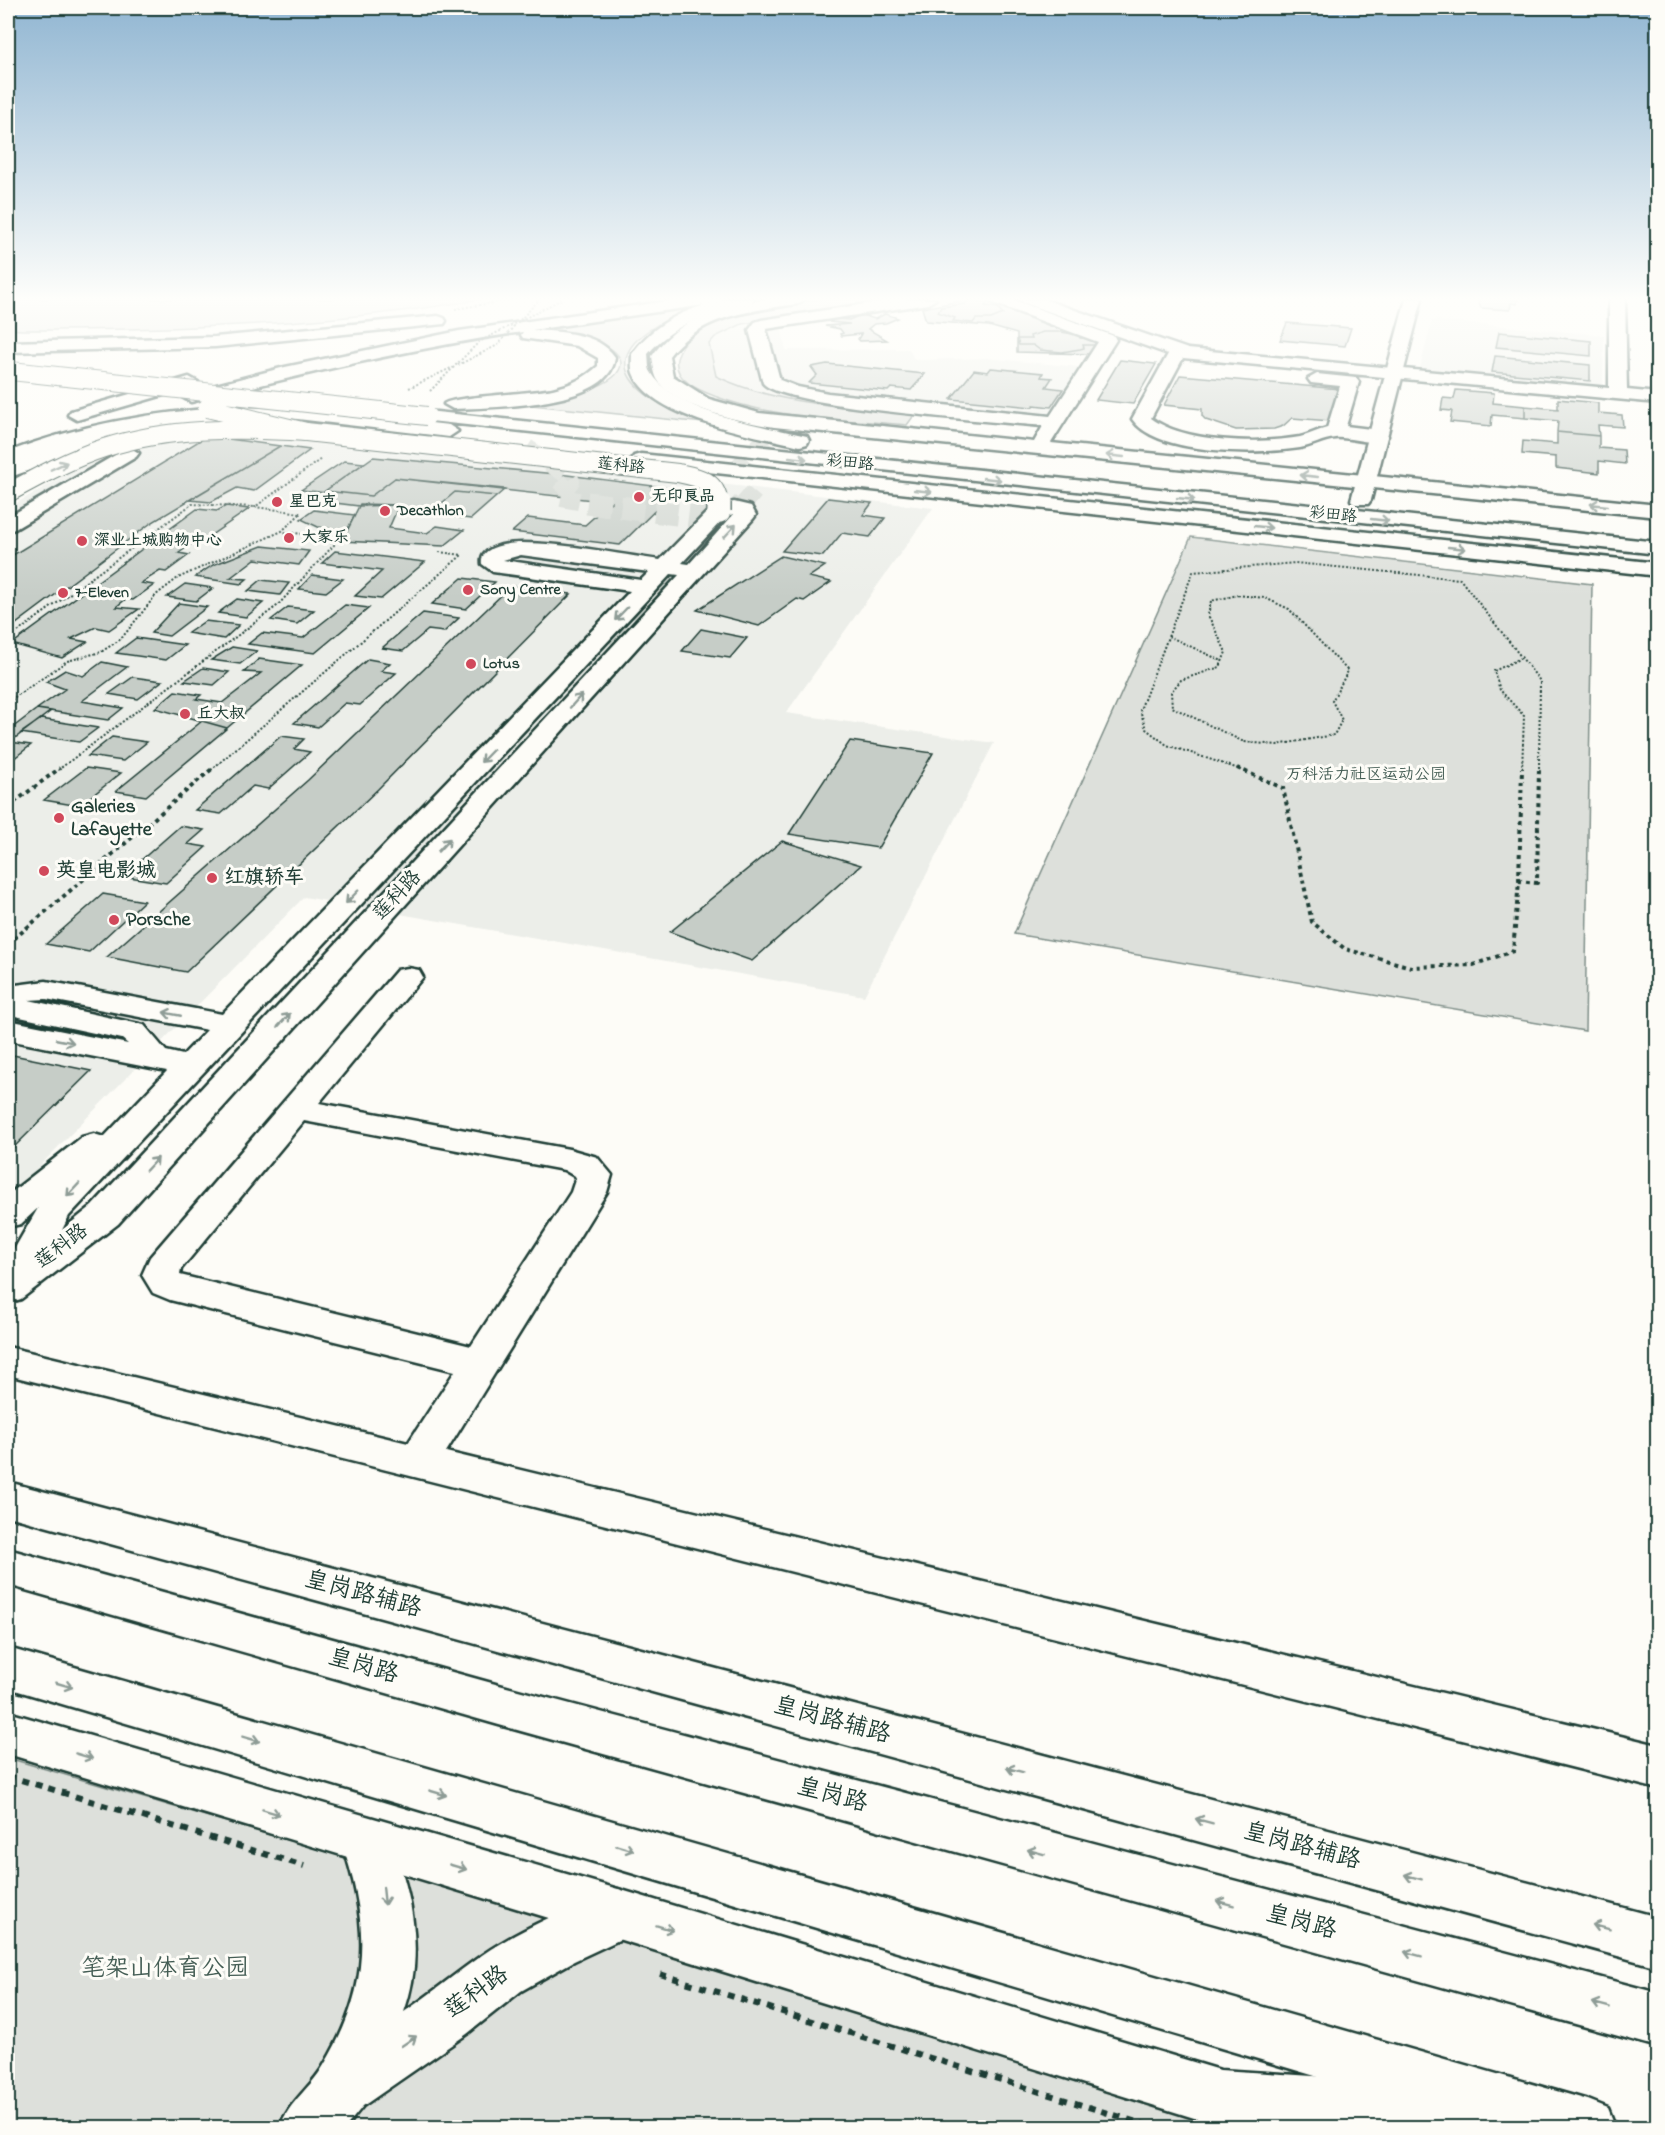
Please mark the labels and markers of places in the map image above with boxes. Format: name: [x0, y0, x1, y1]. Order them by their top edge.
place label: 无印良品: [651, 485, 715, 509]
place label: 星巴克: [289, 490, 337, 514]
marker: 无印良品: [632, 490, 646, 504]
marker: 星巴克: [270, 495, 284, 509]
place label: Decathlon: [396, 499, 464, 523]
marker: Decathlon: [378, 504, 392, 518]
place label: 大家乐: [301, 526, 349, 550]
place label: 深业上城购物中心: [94, 529, 222, 553]
marker: 大家乐: [282, 531, 296, 545]
marker: 深业上城购物中心: [75, 534, 89, 548]
place label: Sony Centre: [480, 578, 562, 603]
place label: 7-Eleven: [75, 581, 129, 605]
marker: Sony Centre: [461, 583, 475, 597]
marker: 7-Eleven: [56, 586, 70, 600]
place label: Lotus: [483, 652, 520, 676]
marker: Lotus: [464, 657, 478, 671]
place label: 丘大叔: [197, 702, 245, 726]
marker: 丘大叔: [178, 707, 192, 721]
place label: Galeries Lafayette: [71, 793, 153, 846]
marker: Galeries Lafayette: [52, 811, 66, 825]
place label: 英皇电影城: [56, 857, 156, 886]
marker: 英皇电影城: [37, 864, 51, 878]
place label: 红旗轿车: [224, 864, 304, 893]
marker: 红旗轿车: [205, 871, 219, 885]
place label: Porsche: [126, 906, 192, 935]
marker: Porsche: [107, 913, 121, 927]

